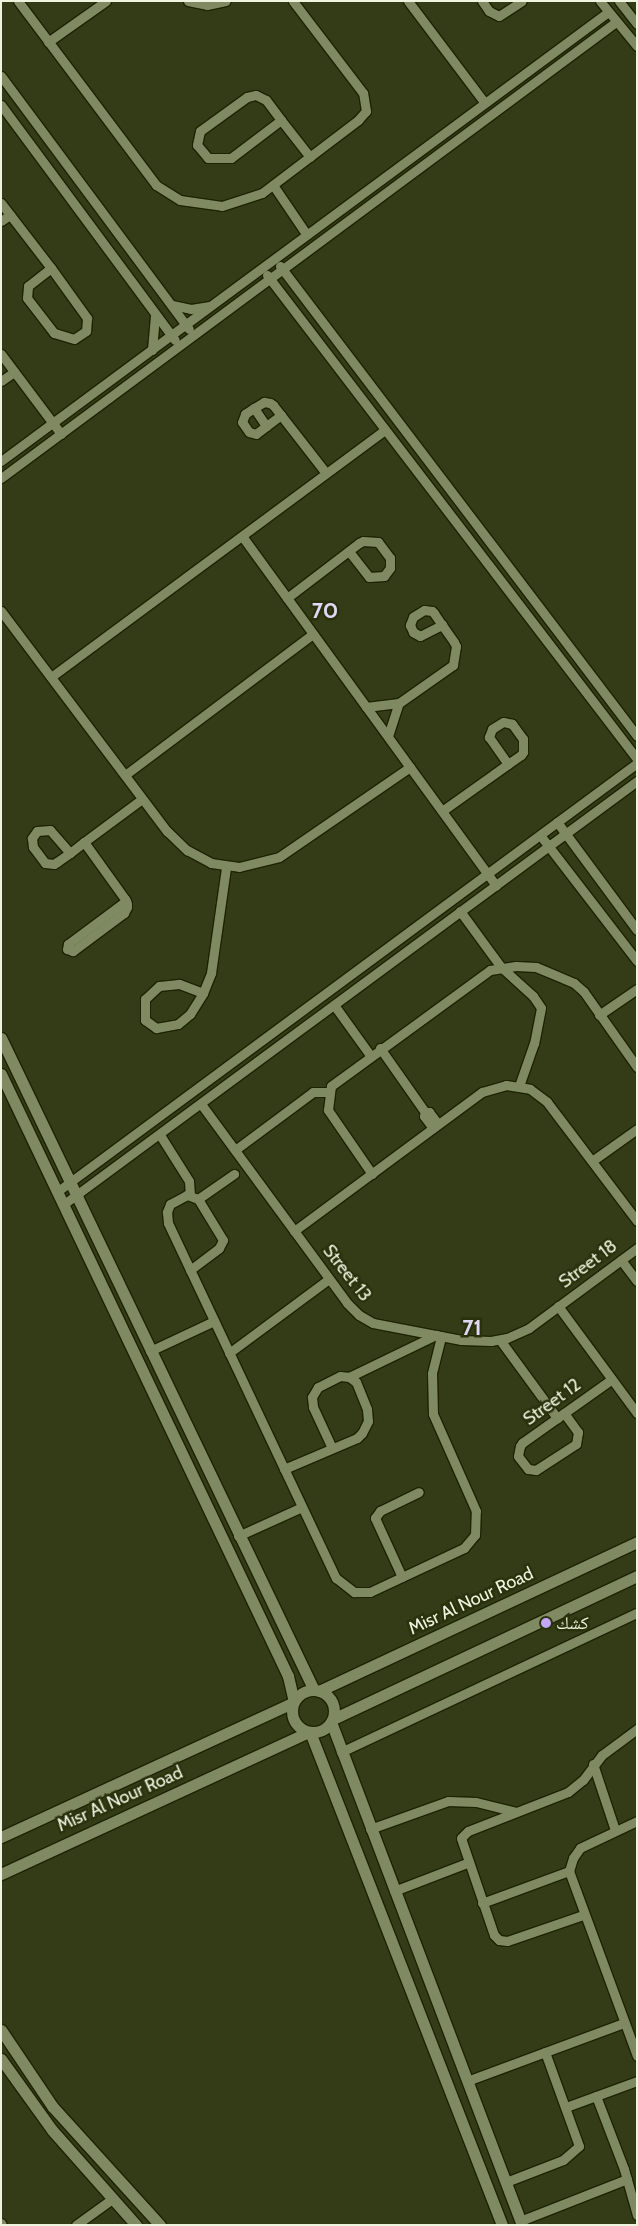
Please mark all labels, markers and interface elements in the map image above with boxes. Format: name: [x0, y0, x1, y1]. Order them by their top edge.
district label: 70: [312, 598, 338, 624]
street label: Street 18: [555, 1235, 621, 1293]
street label: Street 13: [318, 1240, 376, 1306]
district label: 71: [462, 1315, 482, 1341]
street label: Street 12: [519, 1374, 585, 1430]
street label: Misr Al Nour Road: [405, 1563, 537, 1639]
place label: كشك: [556, 1612, 589, 1634]
marker: كشك: [540, 1617, 552, 1629]
street label: Misr Al Nour Road: [54, 1762, 186, 1836]

